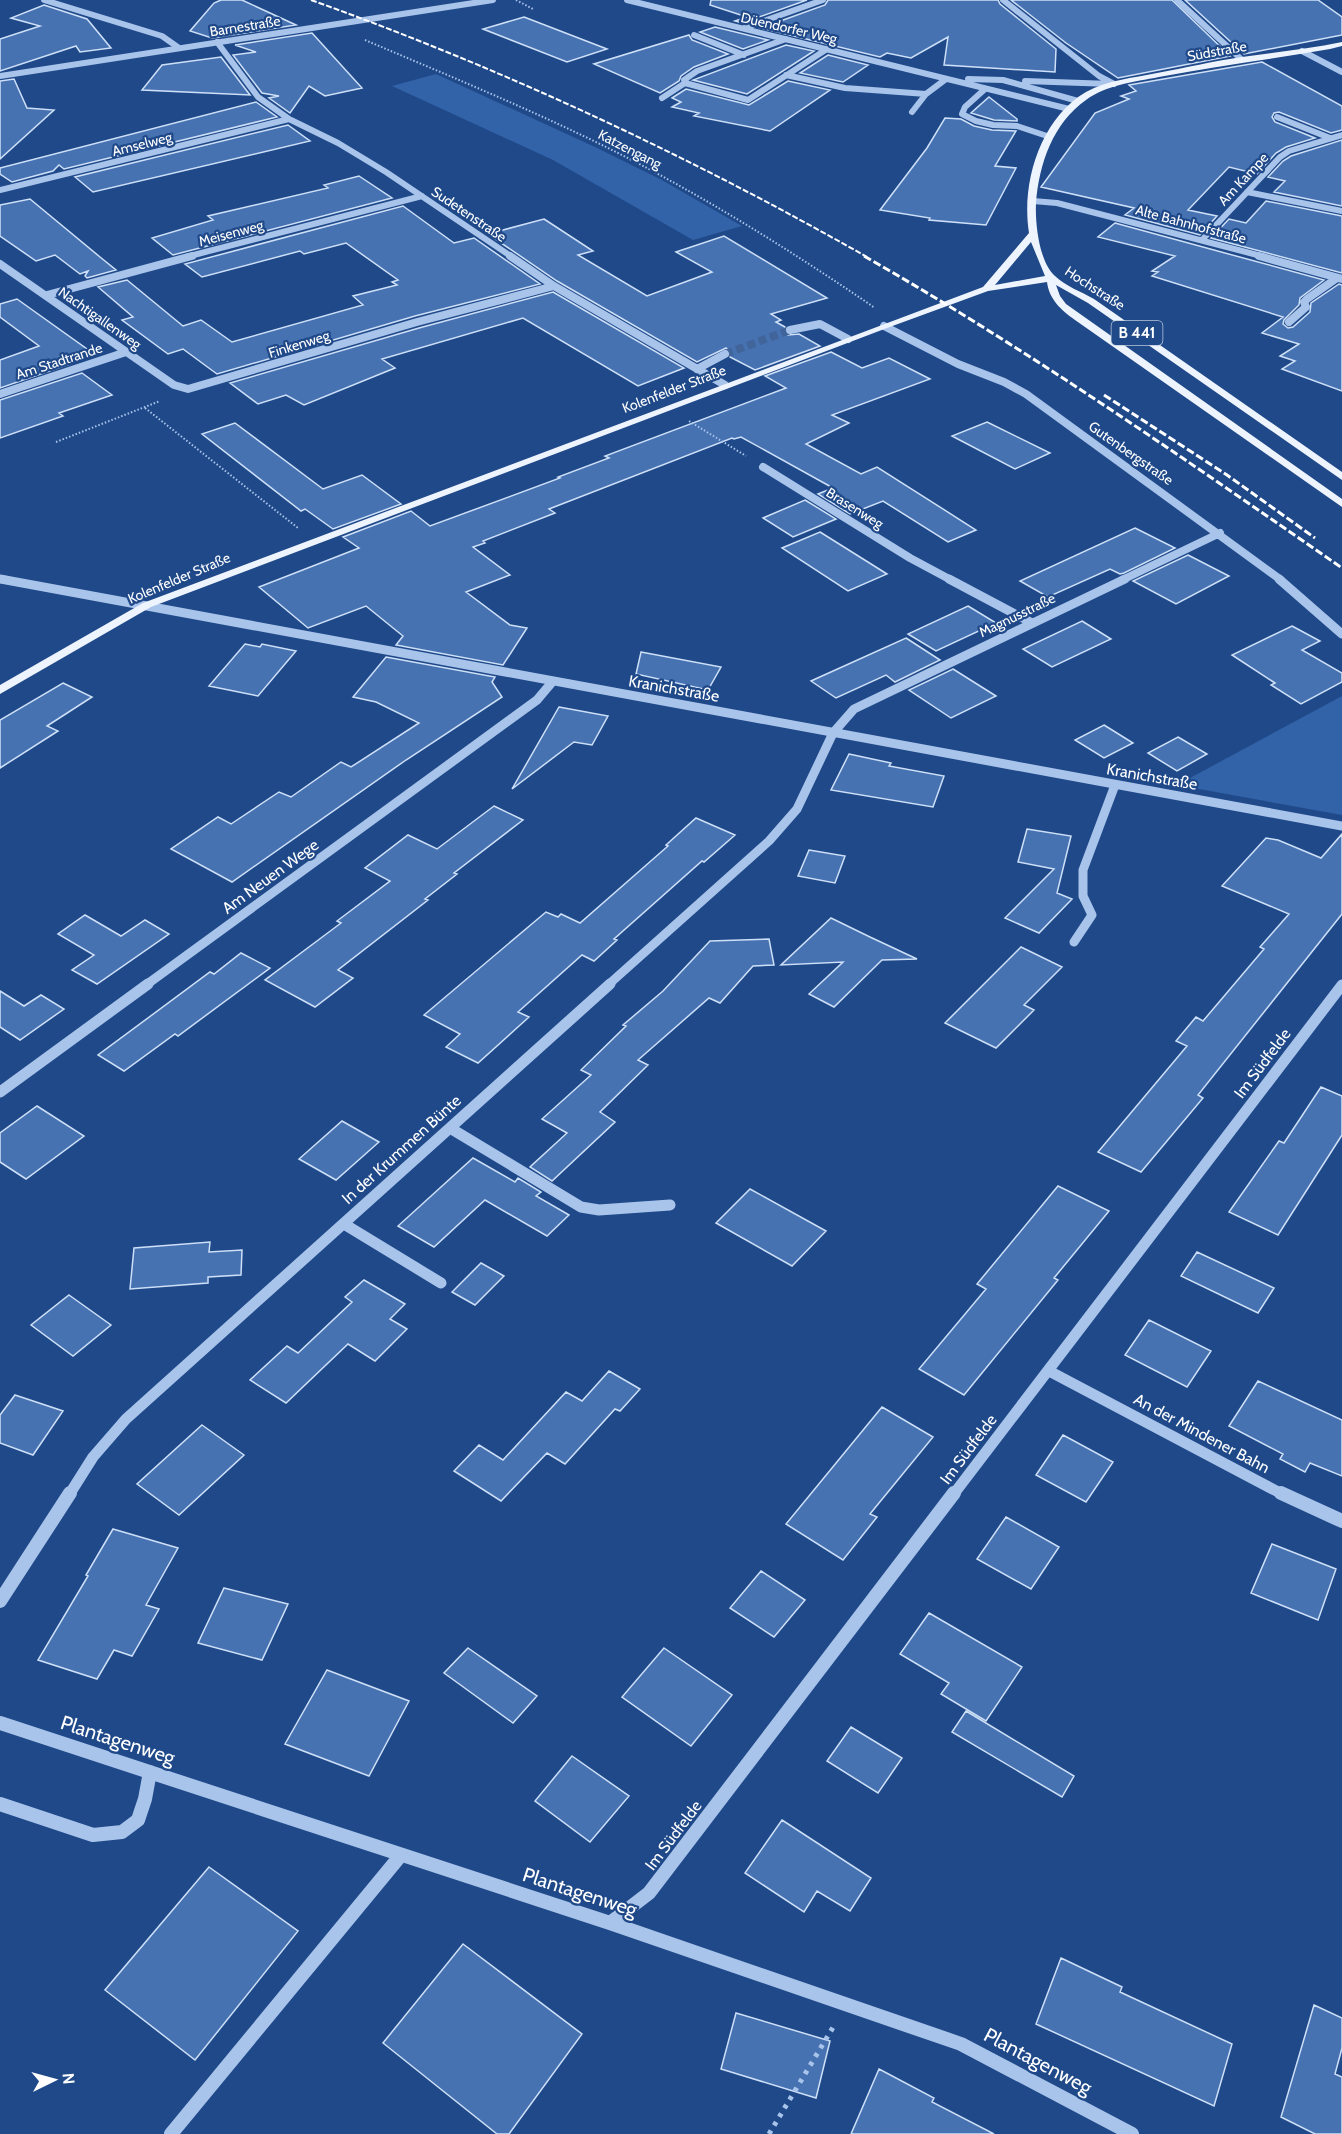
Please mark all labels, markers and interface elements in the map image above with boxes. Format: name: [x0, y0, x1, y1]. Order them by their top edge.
street label: Düendorfer Weg: [739, 8, 840, 48]
street label: Barnestraße: [208, 12, 282, 40]
street label: Südstraße: [1186, 37, 1248, 65]
street label: Katzengang: [595, 125, 666, 173]
street label: Amselweg: [110, 128, 175, 160]
street label: Am Kampe: [1214, 149, 1272, 209]
street label: Sudetenstraße: [428, 182, 510, 246]
street label: Alte Bahnhofstraße: [1134, 201, 1248, 247]
street label: Meisenweg: [197, 215, 266, 250]
street label: Hochstraße: [1062, 262, 1128, 314]
street label: Nachtigallenweg: [55, 283, 146, 354]
road number: B 441: [1112, 321, 1162, 345]
street label: Finkenweg: [266, 326, 333, 362]
street label: Am Stadtrande: [14, 339, 104, 383]
street label: Kolenfelder Straße: [620, 361, 728, 417]
street label: Gutenbergstraße: [1085, 417, 1177, 489]
street label: Brasenweg: [823, 483, 888, 533]
street label: Kolenfelder Straße: [125, 548, 233, 608]
street label: Magnusstraße: [976, 589, 1058, 641]
street label: Kranichstraße: [627, 671, 721, 706]
street label: Kranichstraße: [1105, 759, 1199, 794]
street label: Am Neuen Wege: [218, 835, 322, 918]
street label: Im Südfelde: [1230, 1025, 1295, 1102]
street label: In der Krummen Bünte: [338, 1091, 465, 1208]
street label: An der Mindener Bahn: [1131, 1390, 1273, 1477]
street label: Im Südfelde: [936, 1411, 1001, 1488]
street label: Plantagenweg: [58, 1710, 179, 1770]
street label: Im Südfelde: [641, 1797, 706, 1874]
street label: Plantagenweg: [520, 1862, 641, 1922]
street label: Plantagenweg: [980, 2023, 1097, 2100]
north arrow: [24, 2050, 84, 2110]
text: N: [58, 2072, 78, 2085]

